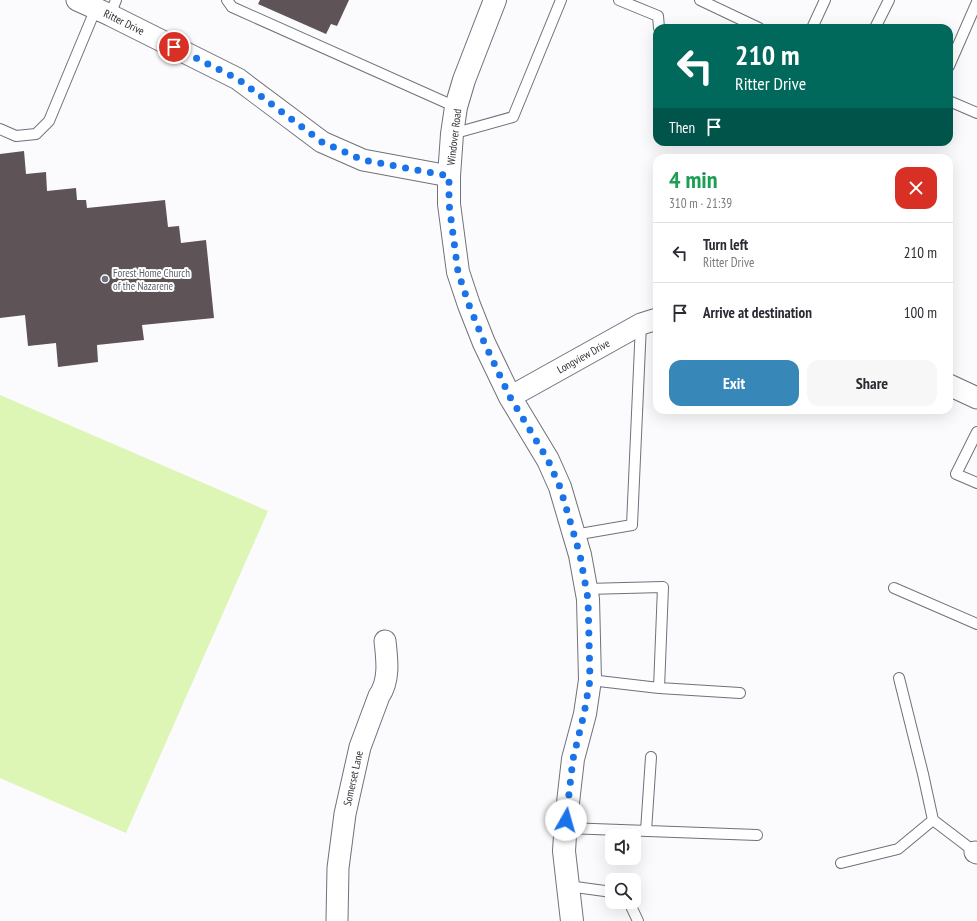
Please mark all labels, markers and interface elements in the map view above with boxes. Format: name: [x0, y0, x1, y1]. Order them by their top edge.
street label: Ritter Drive: [102, 6, 147, 38]
pin: [157, 30, 191, 64]
icon: arrive: [163, 36, 185, 58]
text: 210 m: [735, 36, 799, 73]
icon: left: [669, 40, 721, 92]
text: Ritter Drive: [735, 72, 806, 95]
street label: Windover Road: [444, 108, 464, 166]
icon: arrive: [703, 116, 725, 138]
text: Then: [669, 118, 695, 137]
text: 4 min: [669, 164, 717, 195]
button: close: [895, 167, 937, 209]
text: 310 m · 21:39: [669, 195, 732, 212]
text: Turn left: [703, 235, 748, 254]
icon: left: [669, 242, 691, 264]
text: 210 m: [904, 243, 937, 262]
text: Ritter Drive: [703, 254, 754, 271]
place label: Forest Home Church of the Nazarene: [113, 266, 190, 293]
marker: Forest Home Church of the Nazarene: [100, 274, 110, 284]
icon: arrive: [669, 302, 691, 324]
text: Arrive at destination: [703, 303, 812, 322]
text: 100 m: [904, 303, 937, 322]
street label: Longview Drive: [555, 336, 613, 376]
button: Exit: [669, 360, 799, 406]
button: Share: [807, 360, 937, 406]
street label: Somerset Lane: [340, 749, 366, 807]
position arrow: [545, 799, 587, 841]
map controls: [605, 829, 641, 909]
button: sound: [605, 829, 641, 865]
button: search: [605, 873, 641, 909]

